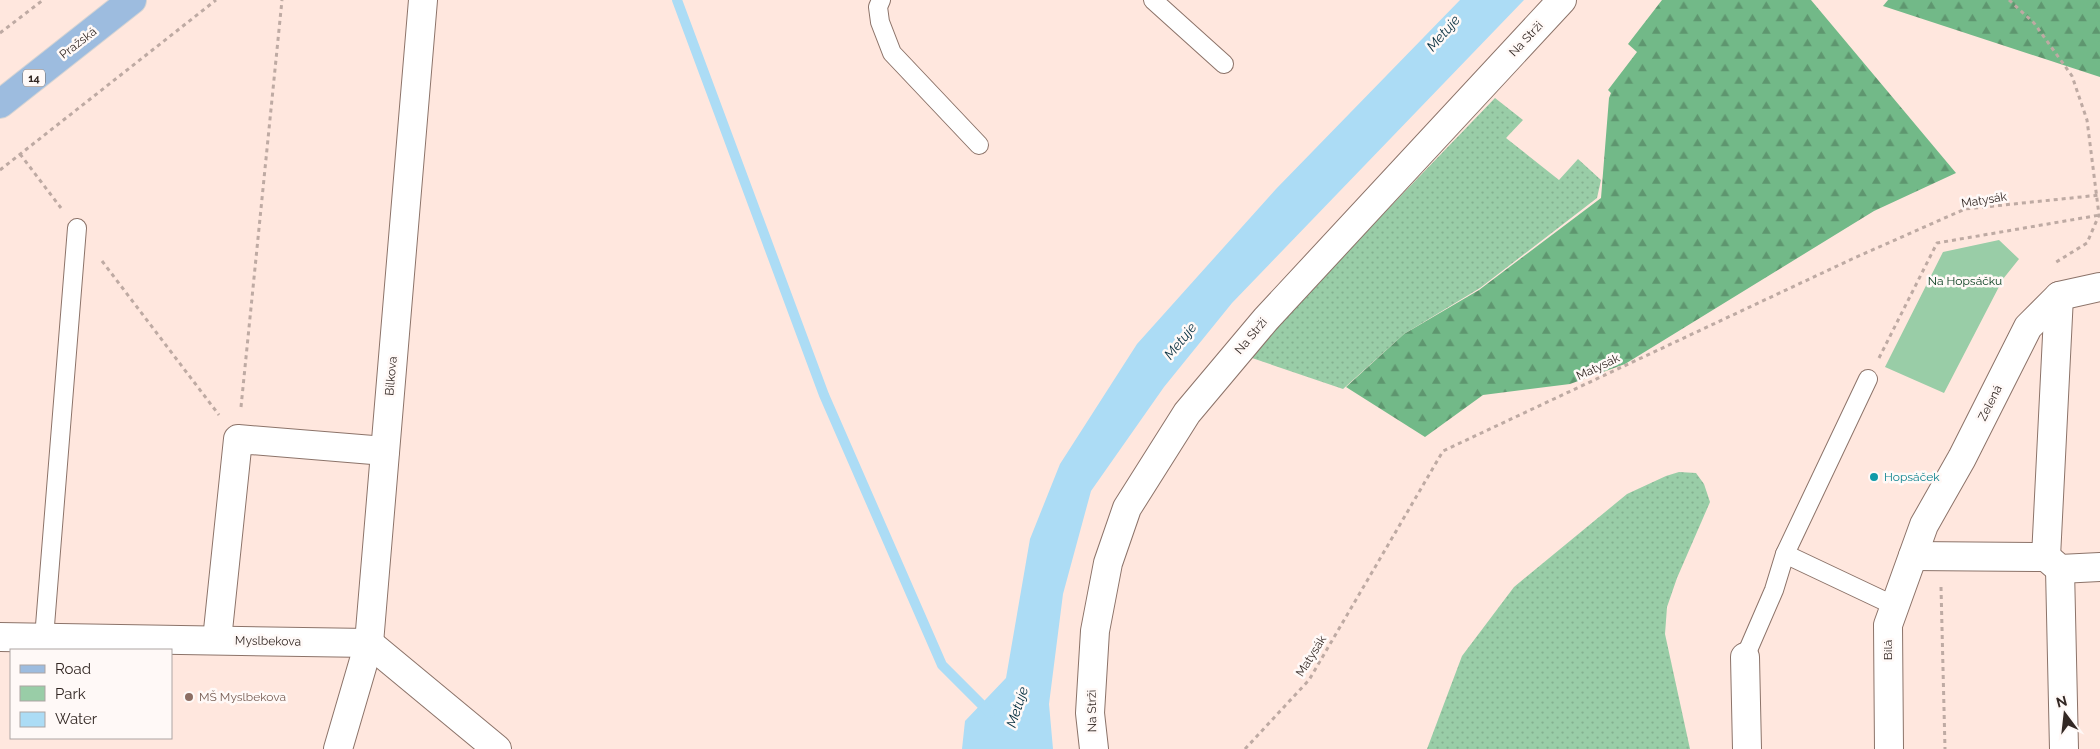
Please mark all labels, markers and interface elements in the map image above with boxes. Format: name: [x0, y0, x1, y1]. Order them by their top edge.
water label: Metuje: [1423, 11, 1463, 54]
street label: Na Strži: [1506, 19, 1546, 59]
street label: Pražská: [57, 24, 99, 62]
road number: 14: [23, 70, 45, 86]
street label: Matysák: [1960, 189, 2008, 211]
park label: Na Hopsáčku: [1928, 274, 2002, 288]
street label: Na Strži: [1232, 315, 1270, 357]
water label: Metuje: [1161, 319, 1200, 362]
street label: Matysák: [1574, 351, 1622, 383]
street label: Bílkova: [382, 356, 400, 396]
street label: Zelená: [1975, 383, 2005, 423]
place label: Hopsáček: [1884, 470, 1940, 484]
marker: Hopsáček: [1868, 471, 1880, 483]
street label: Matysák: [1293, 632, 1329, 679]
street label: Myslbekova: [235, 633, 301, 649]
street label: Bílá: [1881, 640, 1895, 660]
legend: [10, 649, 172, 739]
text: Road: [55, 660, 91, 678]
water label: Metuje: [1003, 684, 1031, 729]
text: Park: [55, 685, 86, 703]
north arrow: [2040, 689, 2090, 739]
place label: MŠ Myslbekova: [199, 690, 286, 704]
street label: Na Strži: [1085, 690, 1099, 732]
marker: MŠ Myslbekova: [183, 691, 195, 703]
text: N: [2054, 692, 2069, 711]
text: Water: [55, 710, 98, 728]

